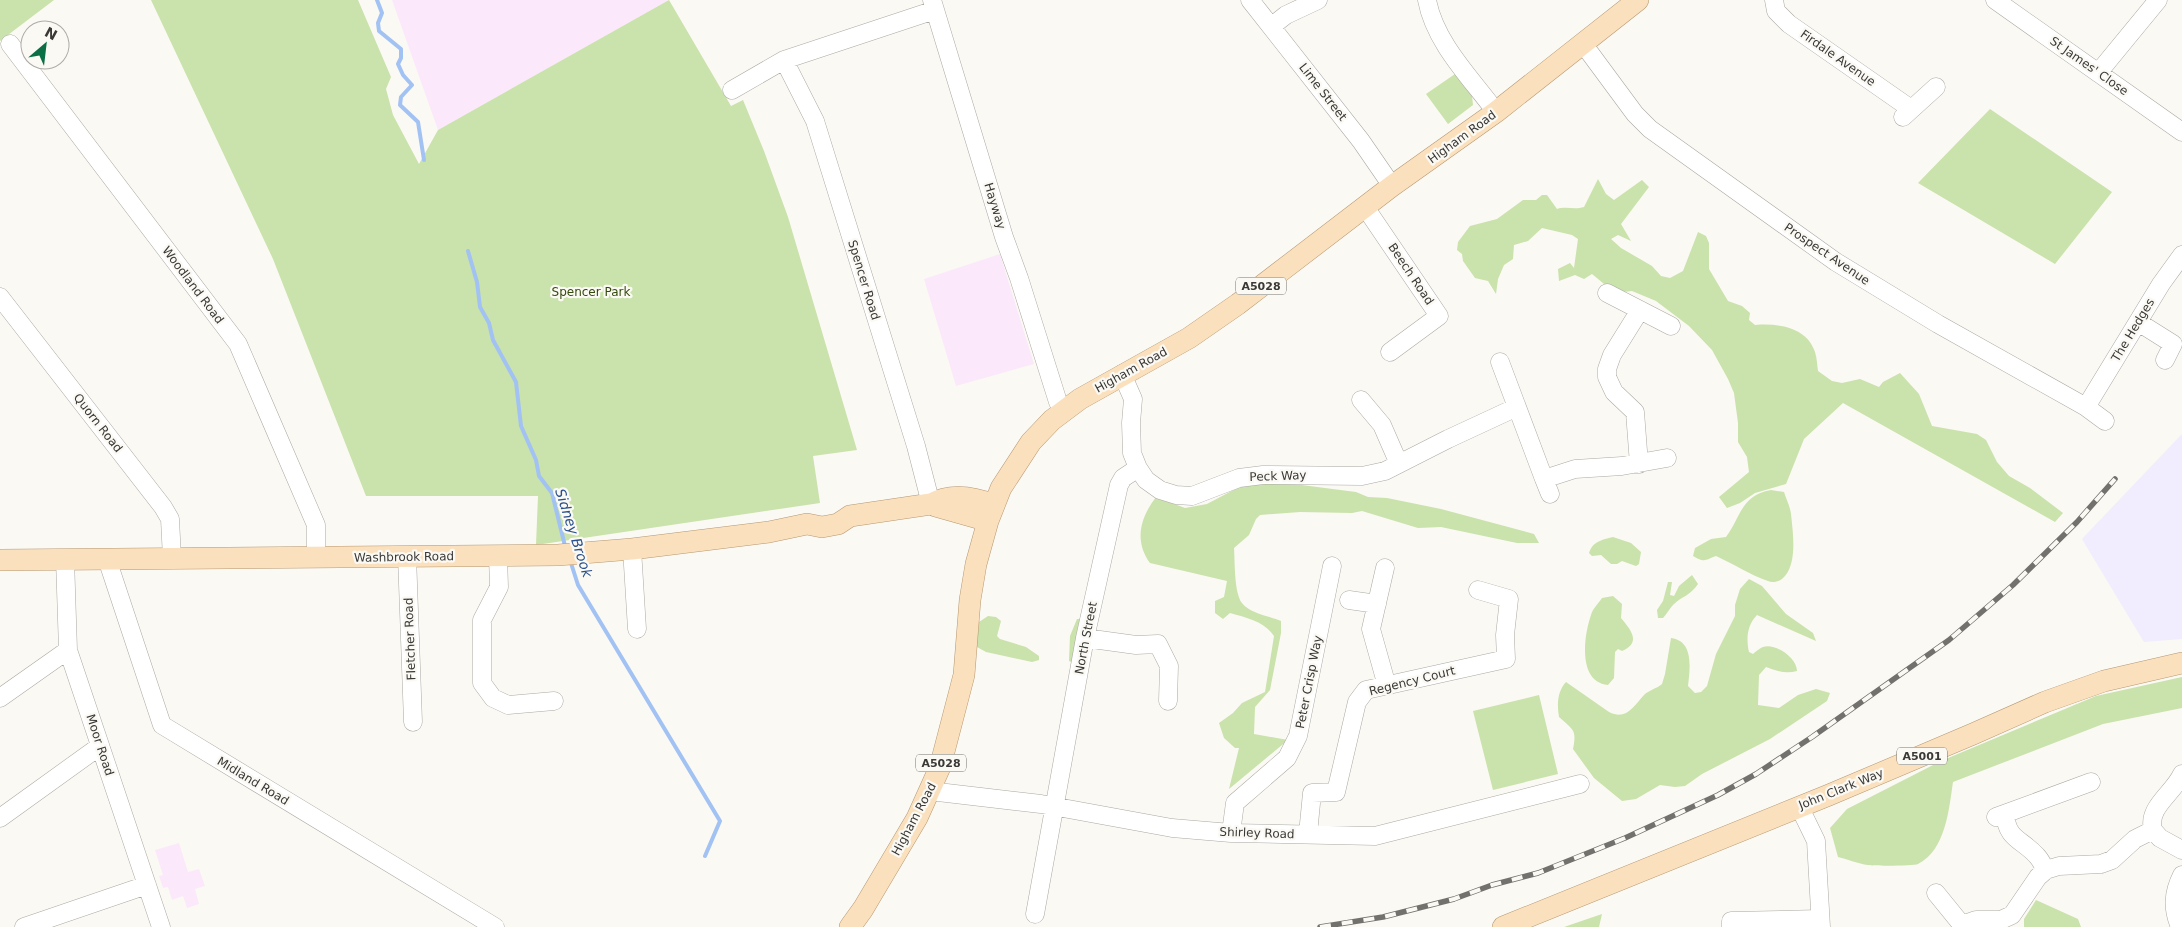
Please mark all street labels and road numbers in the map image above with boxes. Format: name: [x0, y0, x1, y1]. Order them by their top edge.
street label: Firdale Avenue: [1798, 27, 1878, 89]
street label: St James' Close: [2047, 34, 2131, 98]
street label: Lime Street: [1296, 60, 1350, 124]
street label: Higham Road: [1425, 108, 1499, 166]
street label: Hayway: [981, 181, 1009, 231]
street label: Prospect Avenue: [1782, 220, 1872, 288]
street label: Spencer Road: [845, 238, 883, 322]
street label: Beech Road: [1385, 241, 1437, 307]
street label: Woodland Road: [159, 244, 227, 326]
road number: A5028: [1236, 278, 1286, 294]
street label: The Hedges: [2108, 296, 2157, 365]
street label: Higham Road: [1092, 344, 1170, 396]
street label: Quorn Road: [71, 391, 125, 455]
street label: Peck Way: [1249, 468, 1307, 484]
street label: Washbrook Road: [354, 549, 454, 565]
street label: Fletcher Road: [402, 597, 418, 681]
street label: North Street: [1072, 600, 1100, 676]
street label: Peter Crisp Way: [1293, 634, 1325, 730]
street label: Regency Court: [1367, 663, 1457, 698]
street label: Moor Road: [83, 712, 117, 778]
road number: A5001: [1897, 748, 1947, 764]
street label: Midland Road: [215, 754, 291, 808]
road number: A5028: [916, 754, 966, 771]
street label: John Clark Way: [1796, 766, 1885, 813]
street label: Higham Road: [889, 780, 939, 858]
street label: Shirley Road: [1219, 825, 1295, 841]

